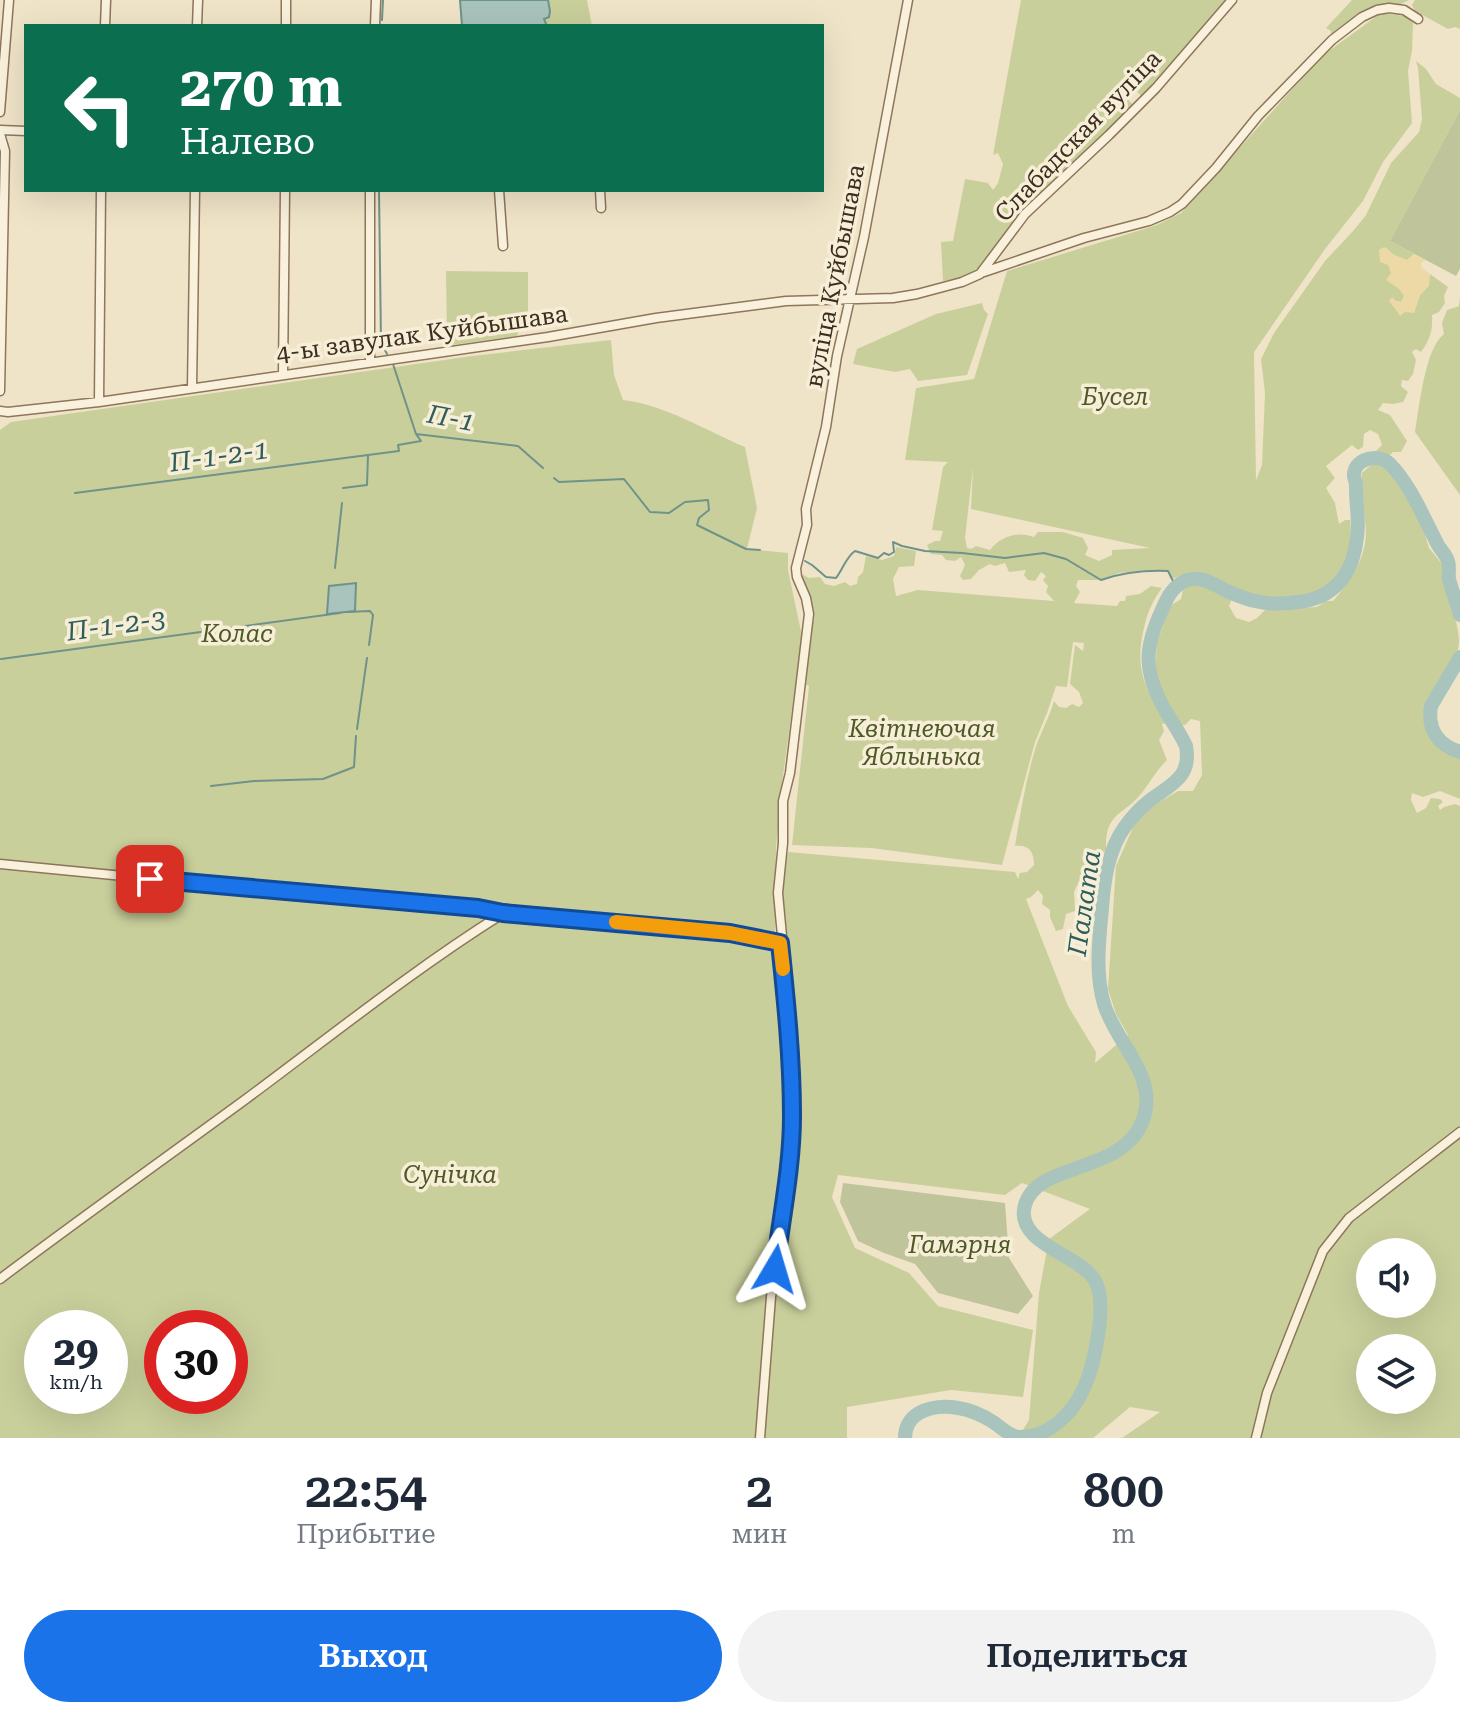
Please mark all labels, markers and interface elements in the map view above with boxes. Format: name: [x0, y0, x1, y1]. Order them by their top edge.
street label: Слабадская вуліца: [989, 45, 1167, 227]
text: 270 m: [180, 54, 342, 120]
icon: left: [48, 56, 152, 160]
text: Налево: [180, 121, 315, 163]
street label: вуліца Куйбышава: [800, 162, 870, 390]
street label: 4-ы завулак Куйбышава: [274, 300, 570, 368]
park label: Бусел: [1081, 383, 1148, 411]
water label: П-1: [424, 399, 477, 437]
water label: П-1-2-1: [167, 434, 270, 478]
water label: П-1-2-3: [64, 603, 167, 647]
park label: Колас: [200, 620, 273, 648]
park label: Квітнеючая Яблынька: [847, 715, 996, 771]
pin: [116, 845, 184, 913]
water label: Палата: [1062, 848, 1106, 959]
icon: arrive: [128, 857, 172, 901]
park label: Сунічка: [403, 1161, 497, 1189]
position arrow: [733, 1227, 817, 1311]
park label: Гамэрня: [908, 1231, 1011, 1259]
map controls: [1356, 1238, 1436, 1414]
button: sound: [1356, 1238, 1436, 1318]
speed limit sign: 30: [144, 1310, 248, 1414]
text: 29: [54, 1328, 98, 1375]
button: layers: [1356, 1334, 1436, 1414]
text: km/h: [49, 1370, 103, 1394]
text: 22:54: [305, 1463, 427, 1519]
text: 2: [746, 1463, 773, 1519]
text: 800: [1083, 1463, 1164, 1519]
text: Прибытие: [296, 1519, 436, 1549]
text: мин: [732, 1519, 787, 1549]
text: m: [1112, 1519, 1135, 1549]
button: Выход: [24, 1610, 722, 1702]
button: Поделиться: [738, 1610, 1436, 1702]

